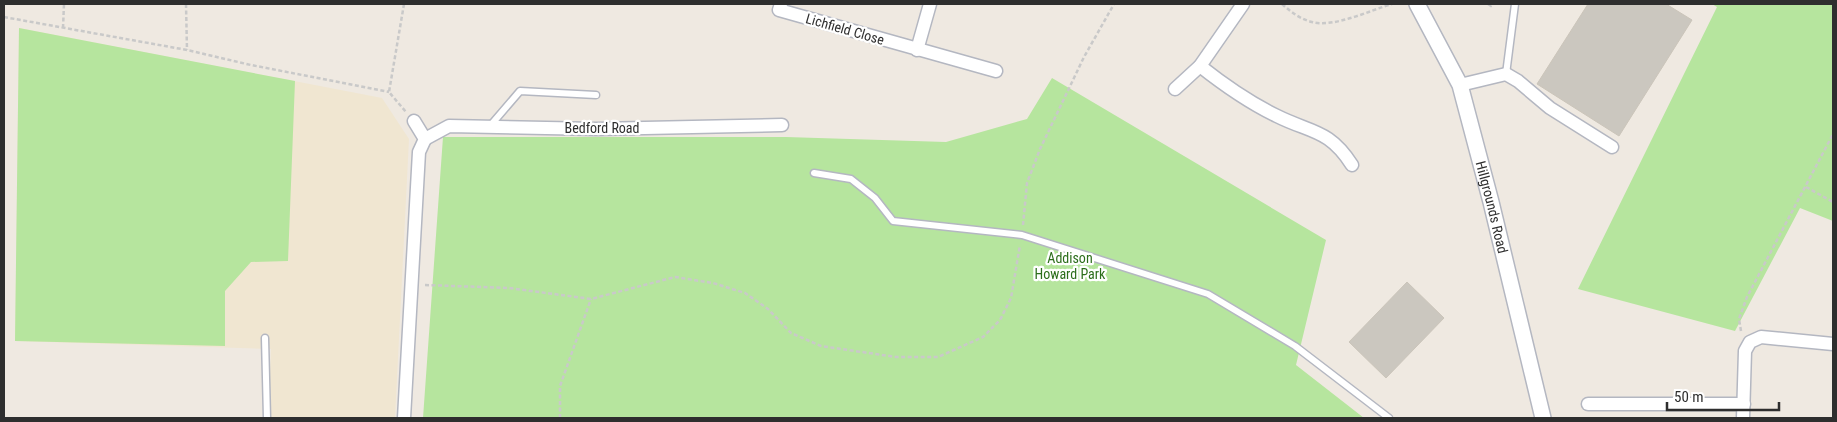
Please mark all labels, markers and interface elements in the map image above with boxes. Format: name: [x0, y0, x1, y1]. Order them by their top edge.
street label: Lichfield Close: [804, 10, 887, 48]
street label: Bedford Road: [564, 120, 640, 136]
street label: Hillgrounds Road: [1472, 159, 1511, 255]
park label: Addison Howard Park: [1035, 250, 1106, 282]
scale bar: [1667, 380, 1780, 412]
text: 50 m: [1674, 388, 1704, 406]

